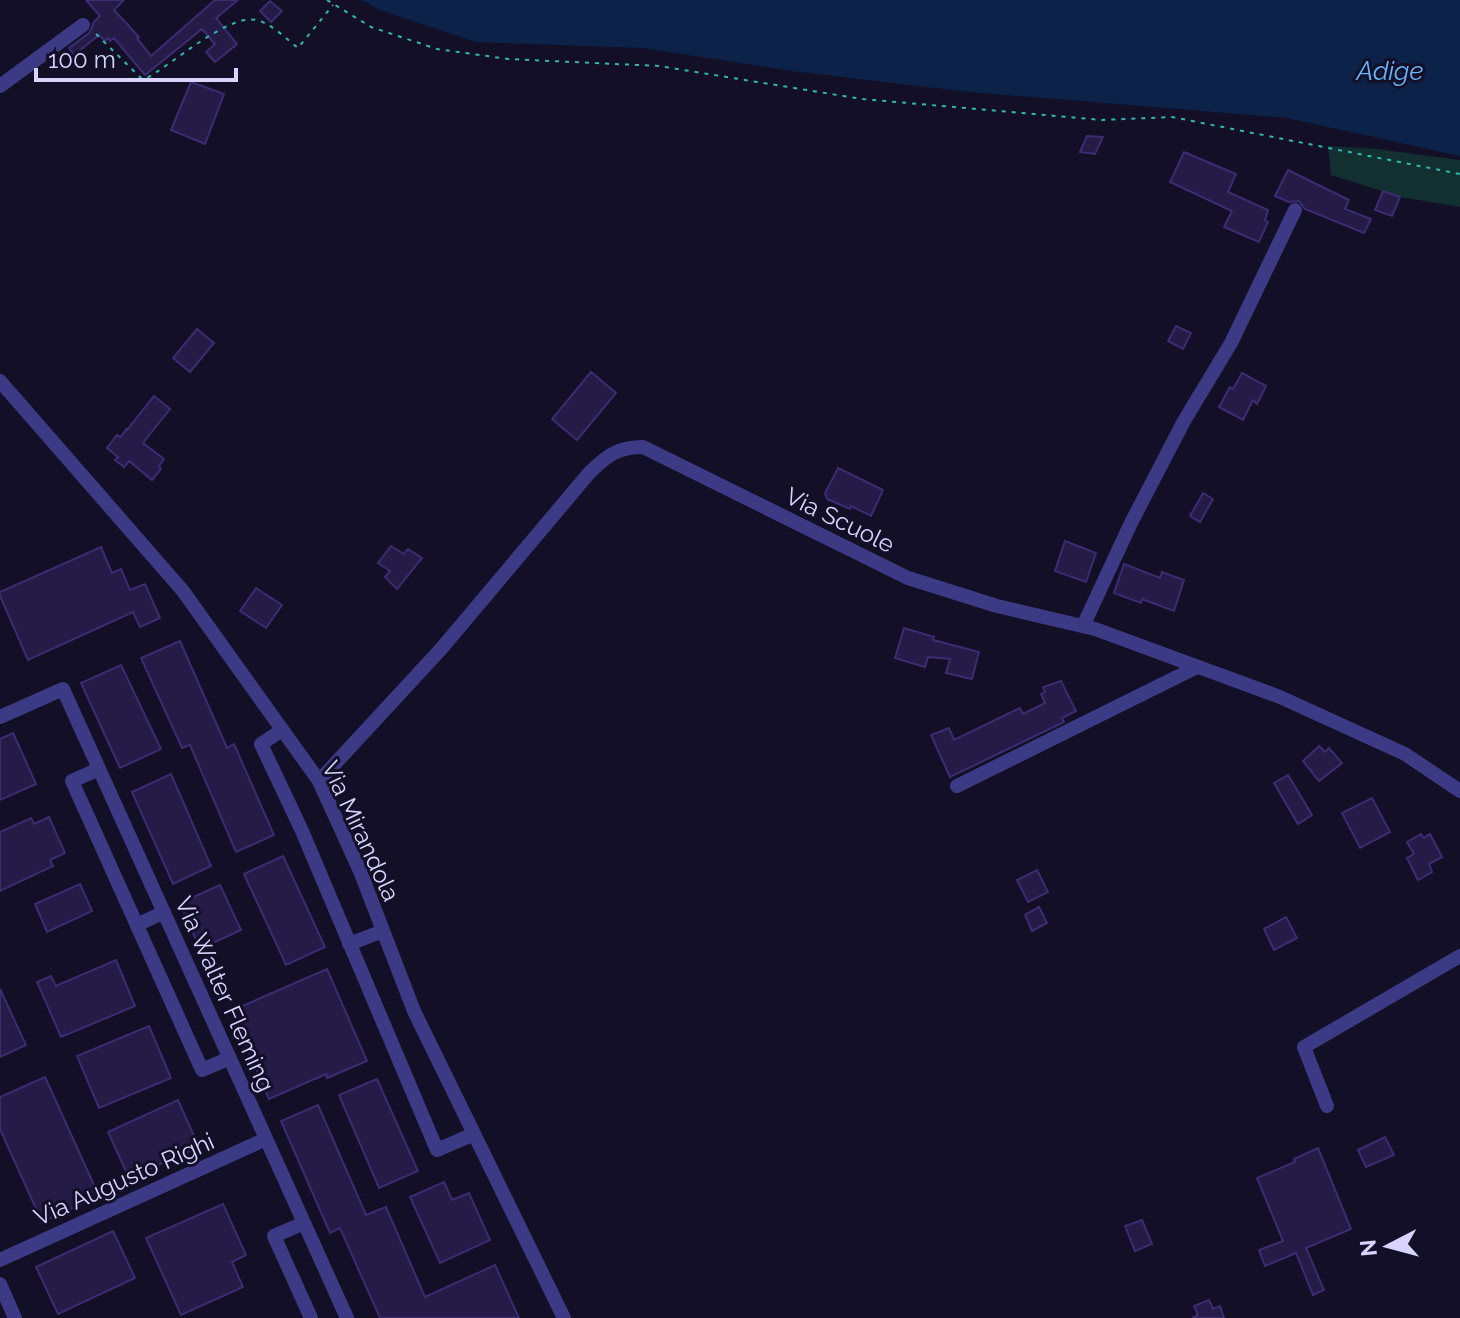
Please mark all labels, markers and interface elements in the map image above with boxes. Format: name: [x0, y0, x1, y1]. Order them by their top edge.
scale bar: [36, 32, 236, 82]
text: 100 m: [48, 45, 116, 74]
water label: Adige: [1355, 56, 1424, 86]
street label: Via Scuole: [781, 481, 899, 559]
street label: Via Mirandola: [316, 756, 406, 906]
street label: Via Walter Fleming: [169, 892, 281, 1096]
street label: Via Augusto Righi: [30, 1126, 218, 1232]
north arrow: [1348, 1206, 1428, 1286]
text: N: [1354, 1238, 1382, 1258]

